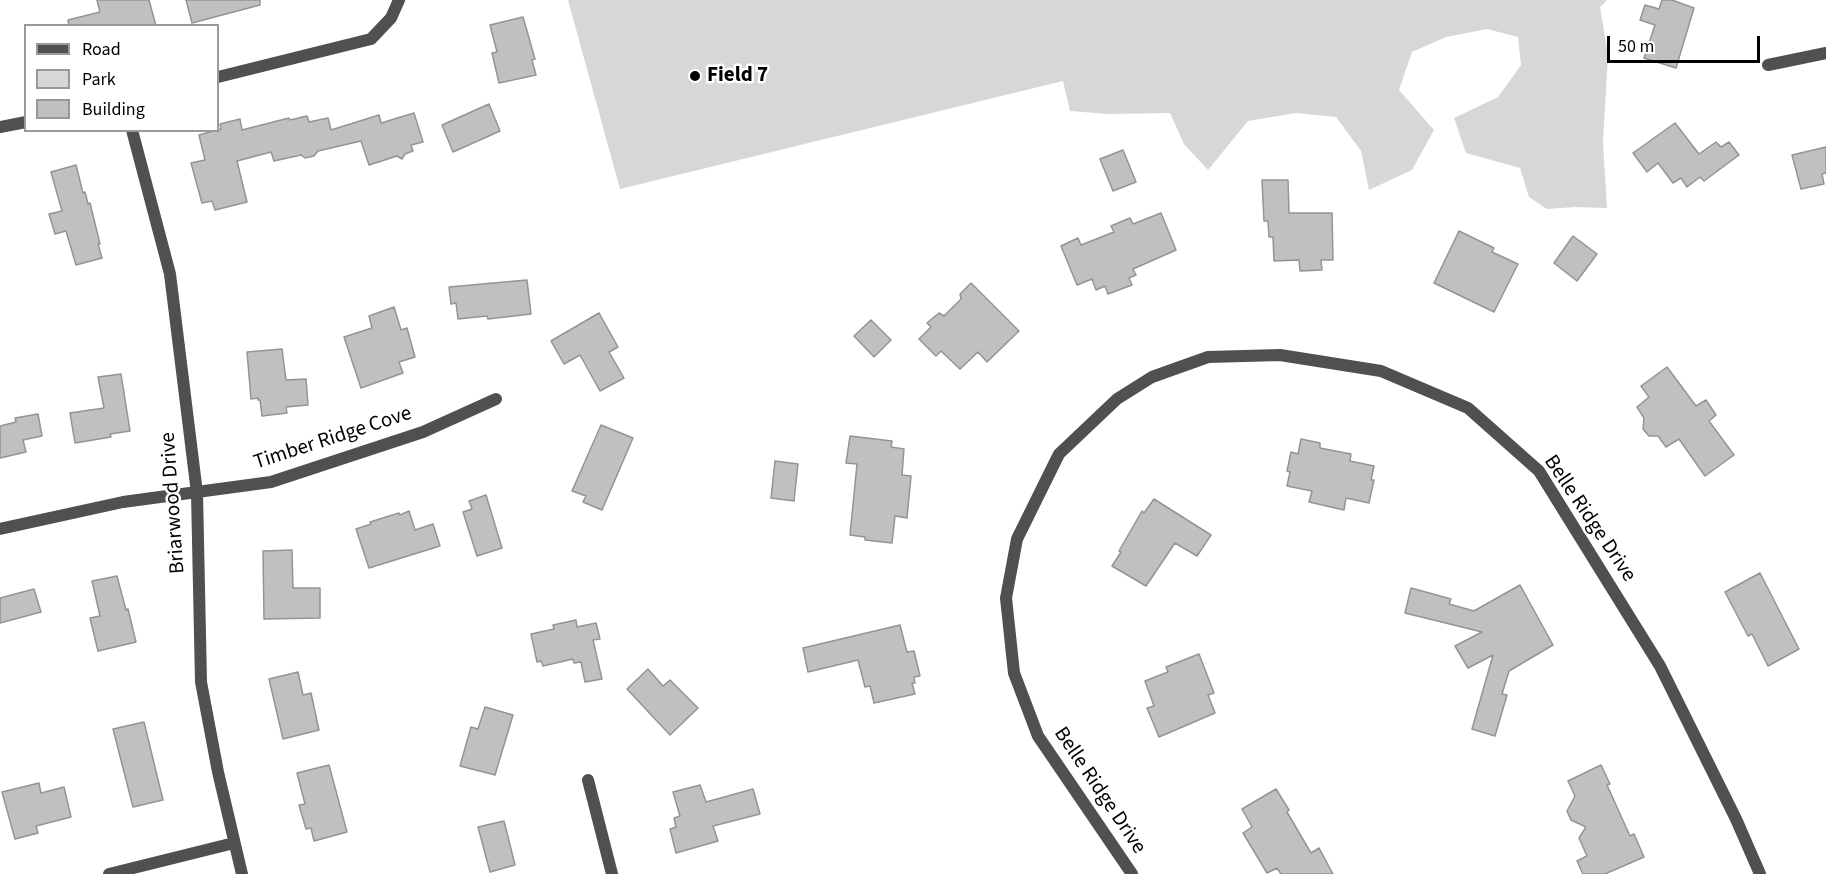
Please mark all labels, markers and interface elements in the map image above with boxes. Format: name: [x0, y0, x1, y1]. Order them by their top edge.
legend: [24, 24, 219, 132]
scale bar: [1610, 24, 1763, 62]
text: 50 m: [1618, 34, 1654, 59]
text: Road: [82, 37, 121, 62]
place label: Field 7: [707, 63, 768, 89]
text: Park: [82, 67, 116, 92]
marker: Field 7: [688, 69, 702, 83]
text: Building: [82, 97, 145, 122]
street label: Timber Ridge Cove: [251, 402, 415, 476]
street label: Briarwood Drive: [156, 431, 192, 575]
street label: Belle Ridge Drive: [1537, 451, 1641, 587]
street label: Belle Ridge Drive: [1047, 723, 1151, 859]

